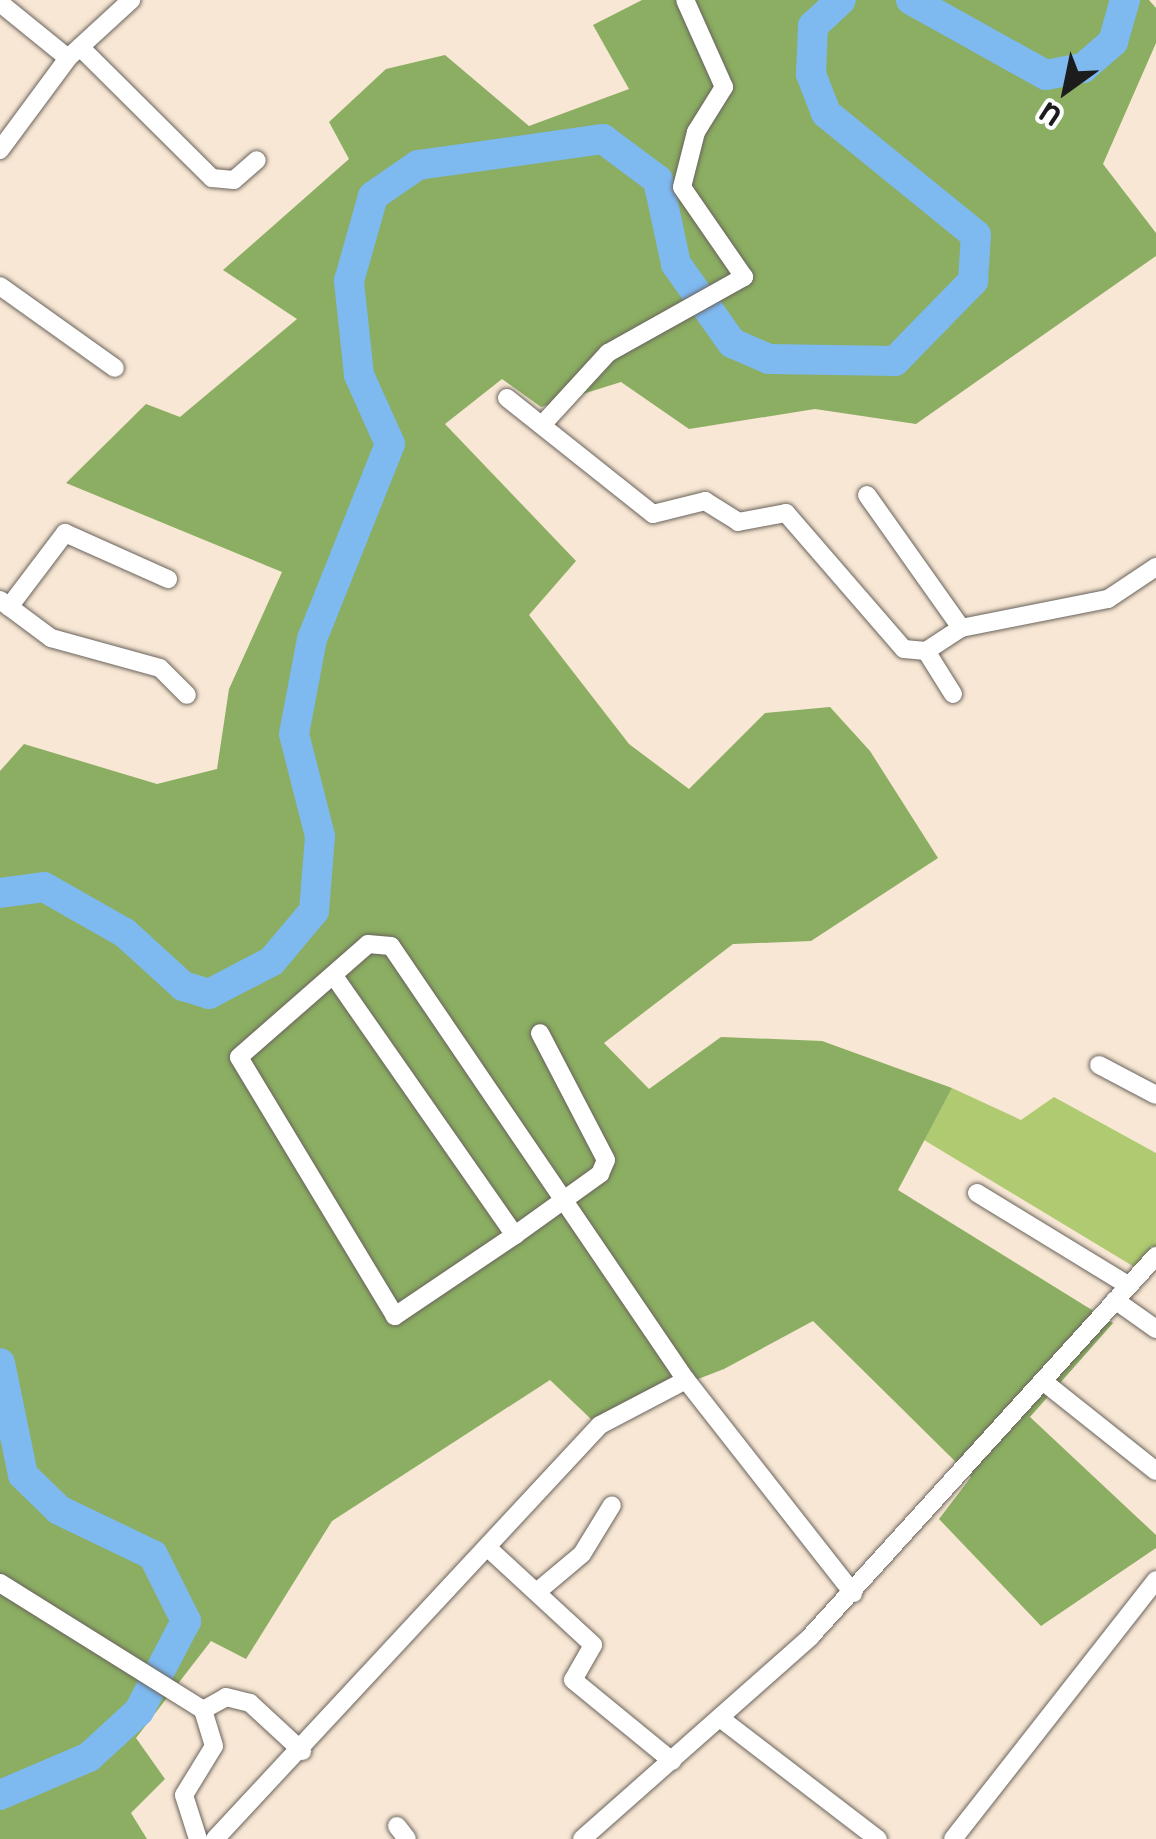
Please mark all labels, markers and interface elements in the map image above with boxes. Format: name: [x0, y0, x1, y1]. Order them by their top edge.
north arrow: [1016, 40, 1116, 140]
text: U: [1032, 95, 1068, 136]

